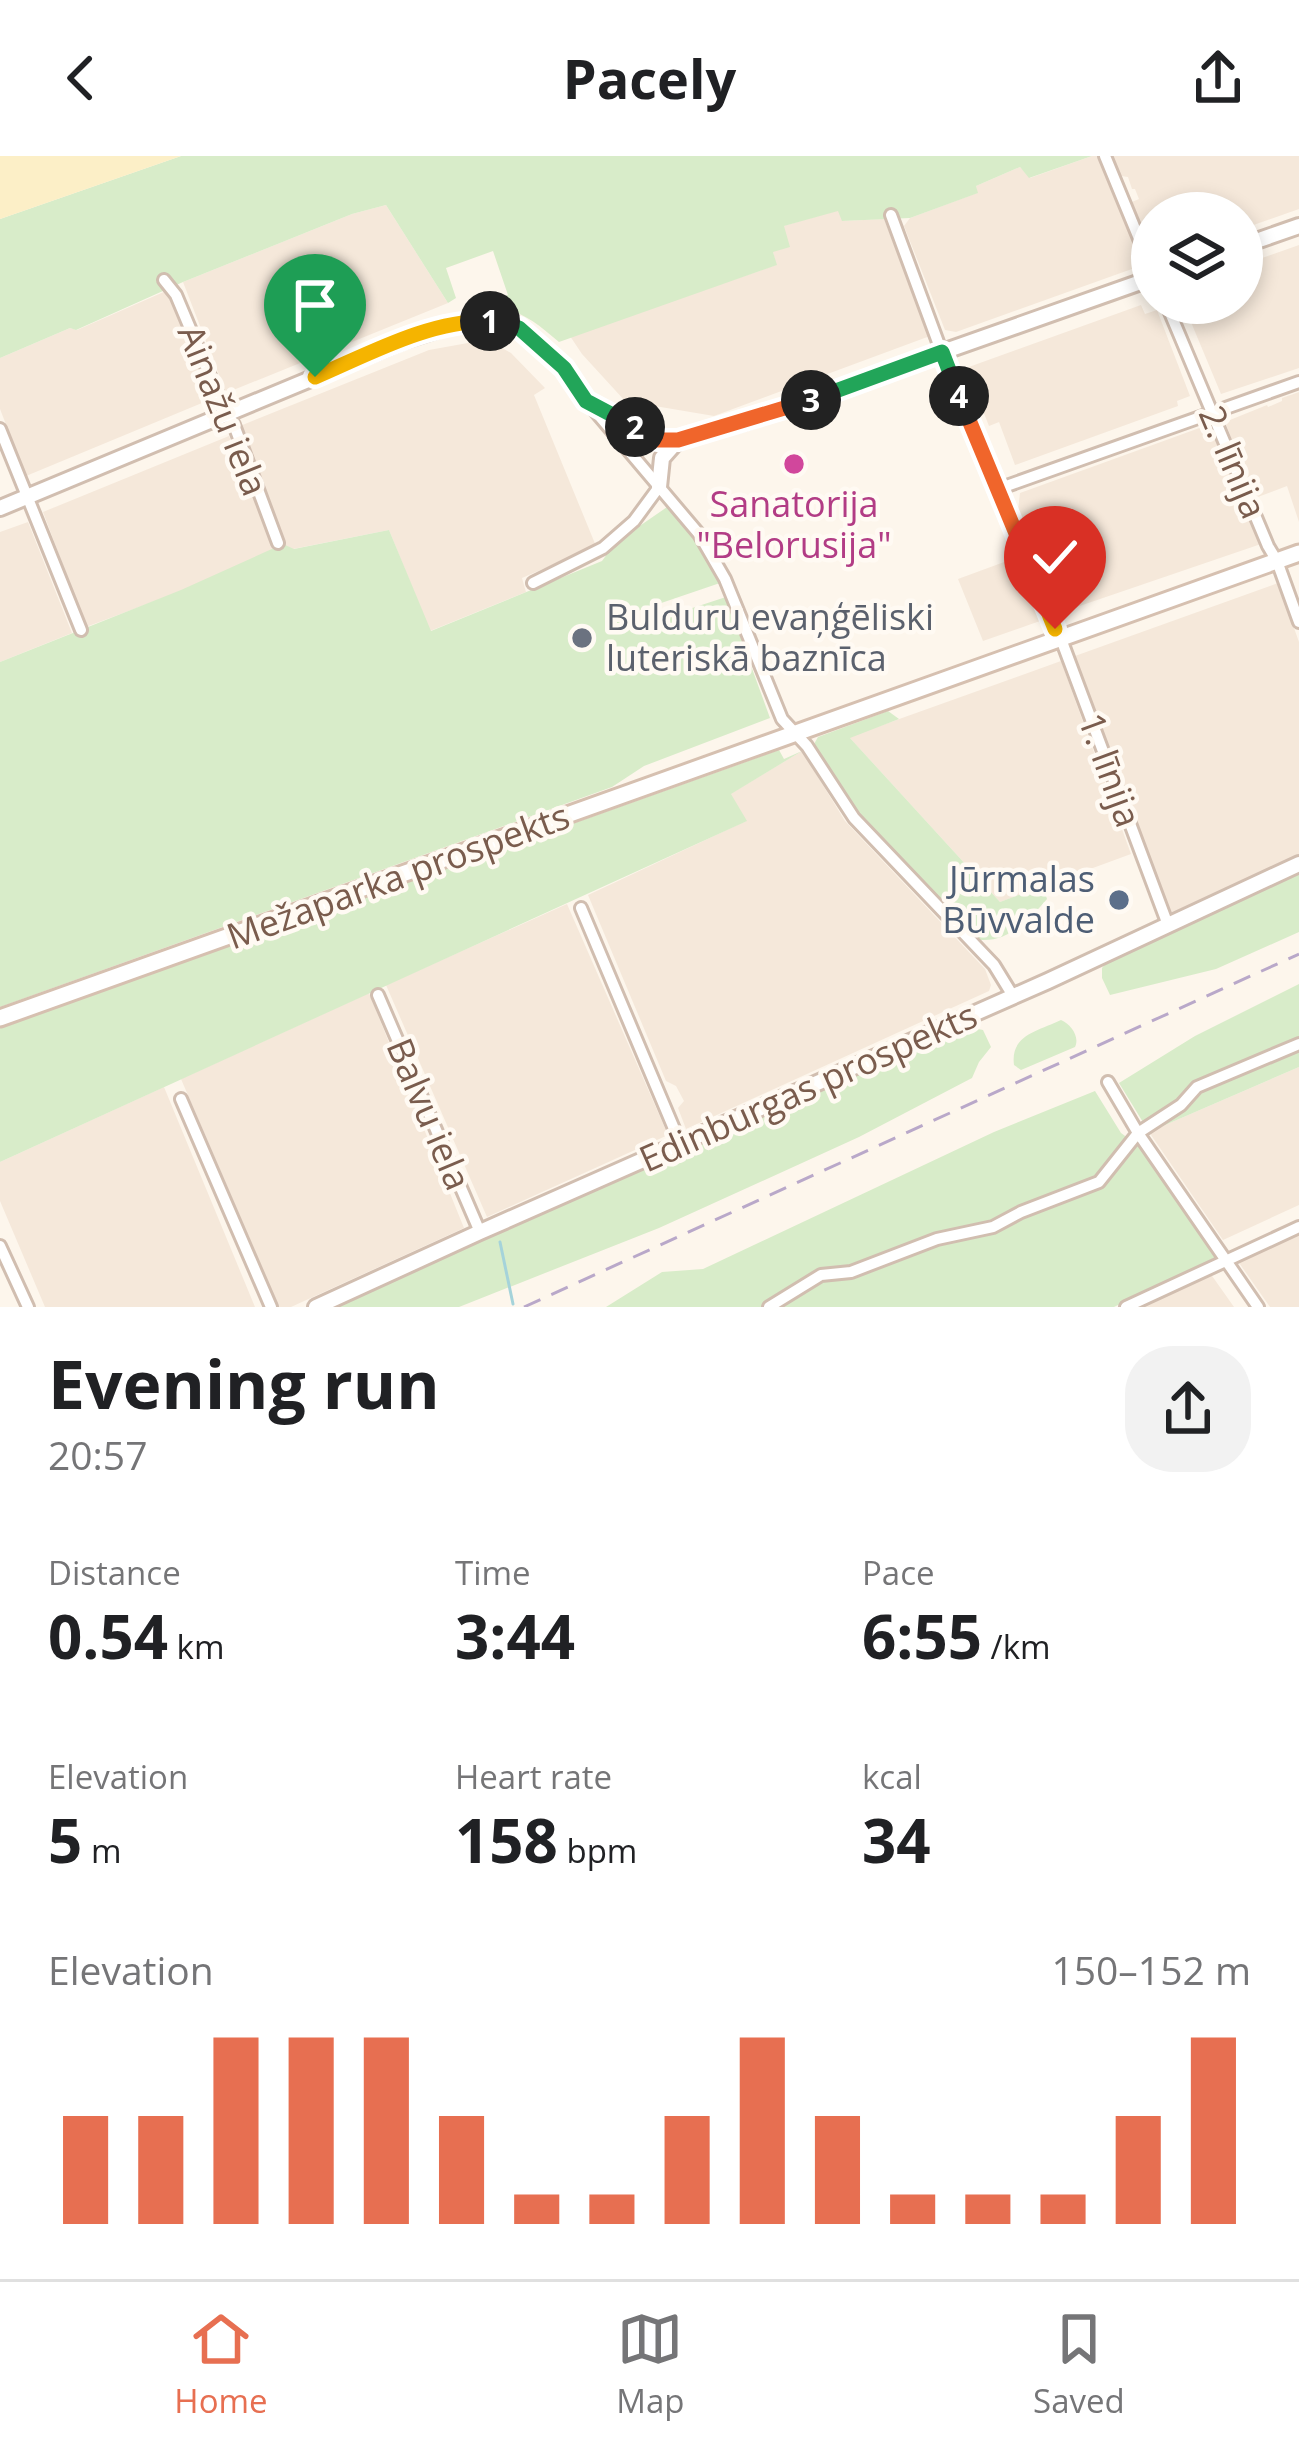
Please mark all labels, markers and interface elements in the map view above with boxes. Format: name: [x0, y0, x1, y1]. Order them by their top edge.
text: Pacely: [563, 41, 736, 115]
icon: back: [48, 45, 114, 111]
icon: share: [1185, 45, 1251, 111]
map controls: [1131, 192, 1263, 324]
button: layers: [1131, 192, 1263, 324]
pin: [264, 254, 366, 377]
icon: arrive: [282, 272, 348, 338]
pin: 1: [460, 291, 520, 351]
text: 1: [481, 298, 499, 343]
street label: Ainažu iela: [167, 317, 280, 503]
pin: 4: [929, 366, 989, 426]
pin: 3: [781, 370, 841, 430]
text: 4: [950, 373, 968, 418]
text: 3: [802, 377, 820, 422]
pin: 2: [605, 397, 665, 457]
street label: 2. līnija: [1188, 398, 1279, 526]
text: 2: [626, 404, 644, 449]
marker: Sanatorija "Belorusija": [781, 451, 807, 477]
place label: Sanatorija "Belorusija": [696, 479, 892, 569]
pin: [1004, 506, 1106, 629]
icon: check: [1022, 524, 1088, 590]
place label: Bulduru evaņģēliski luteriskā baznīca: [606, 592, 934, 682]
marker: Bulduru evaņģēliski luteriskā baznīca: [569, 625, 595, 651]
street label: 1. līnija: [1067, 706, 1154, 834]
street label: Mežaparka prospekts: [220, 791, 576, 960]
place label: Jūrmalas Būvvalde: [942, 854, 1095, 944]
marker: Jūrmalas Būvvalde: [1106, 887, 1132, 913]
street label: Edinburgas prospekts: [631, 990, 984, 1183]
street label: Balvu iela: [376, 1031, 483, 1197]
text: Evening run: [48, 1338, 440, 1428]
button: share: [1125, 1346, 1251, 1472]
text: 20:57: [48, 1428, 147, 1481]
text: Distance: [48, 1550, 181, 1595]
text: Time: [455, 1550, 531, 1595]
text: Pace: [862, 1550, 935, 1595]
text: 0.54: [48, 1595, 168, 1677]
text: 3:44: [455, 1595, 575, 1677]
text: 6:55: [862, 1595, 982, 1677]
text: km: [168, 1624, 225, 1669]
text: /km: [982, 1624, 1051, 1669]
text: Elevation: [48, 1754, 188, 1799]
text: Heart rate: [455, 1754, 612, 1799]
text: kcal: [862, 1754, 922, 1799]
text: 5: [48, 1799, 82, 1881]
text: 158: [455, 1799, 558, 1881]
text: 34: [862, 1799, 931, 1881]
text: m: [82, 1828, 121, 1873]
text: bpm: [558, 1828, 637, 1873]
text: Elevation: [48, 1943, 214, 1996]
text: 150–152 m: [1051, 1943, 1251, 1996]
tab: Home: [174, 2306, 268, 2423]
tab: Map: [616, 2306, 684, 2423]
tab: Saved: [1033, 2306, 1125, 2423]

